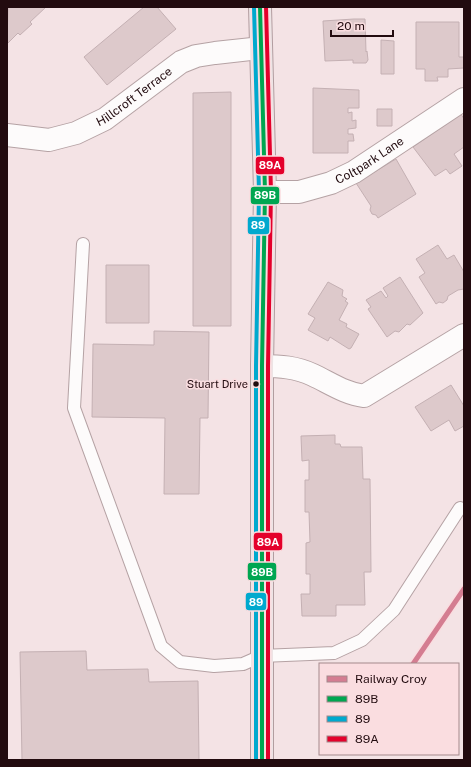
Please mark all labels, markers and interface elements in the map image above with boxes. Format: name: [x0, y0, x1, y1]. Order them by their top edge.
scale bar: [331, 12, 393, 38]
text: 20 m: [337, 19, 365, 33]
street label: Hillcroft Terrace: [94, 64, 175, 129]
street label: Coltpark Lane: [333, 134, 407, 187]
line badge: 89A: [255, 156, 285, 175]
text: 89A: [259, 159, 281, 171]
line badge: 89B: [250, 186, 280, 205]
text: 89B: [254, 189, 277, 201]
line badge: 89: [247, 216, 270, 235]
text: 89: [251, 219, 265, 231]
place label: Stuart Drive: [187, 378, 248, 390]
marker: Stuart Drive: [251, 379, 261, 389]
line badge: 89A: [253, 532, 283, 551]
text: 89A: [257, 536, 279, 548]
line badge: 89B: [247, 562, 277, 581]
text: 89B: [251, 566, 274, 578]
line badge: 89: [245, 592, 267, 611]
text: 89: [249, 596, 263, 608]
legend: [319, 663, 459, 755]
text: Railway Croy: [355, 672, 428, 686]
text: 89B: [355, 692, 378, 706]
text: 89: [355, 712, 370, 726]
text: 89A: [355, 732, 379, 746]

